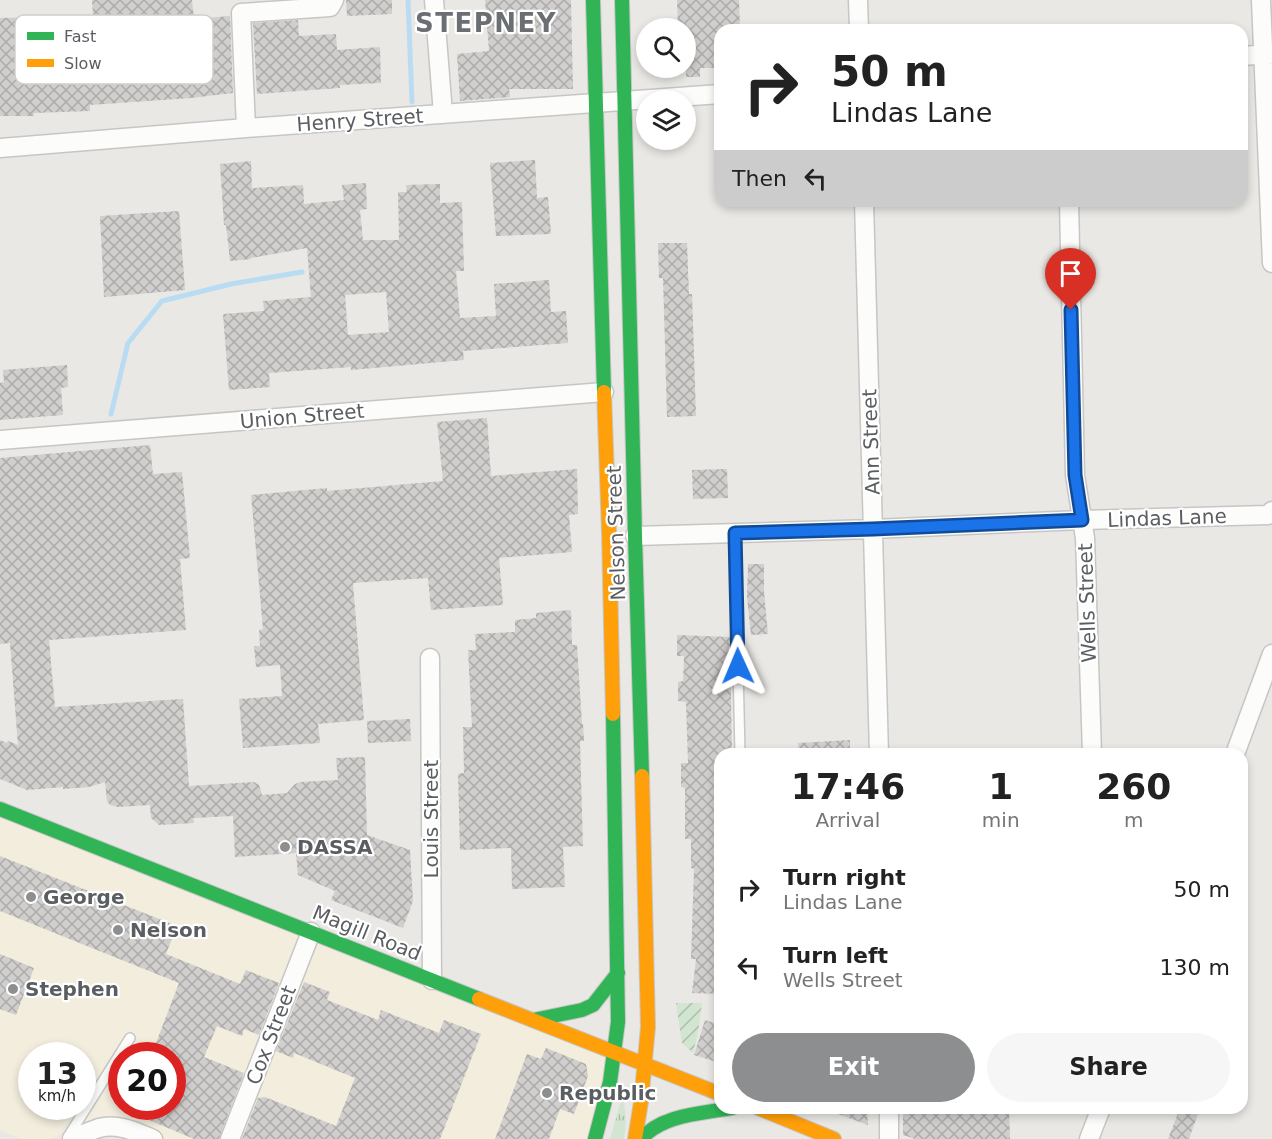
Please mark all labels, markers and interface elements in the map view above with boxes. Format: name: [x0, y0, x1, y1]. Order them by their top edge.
district label: STEPNEY: [415, 8, 557, 38]
legend: [15, 15, 213, 84]
map controls: [636, 18, 696, 150]
button: search: [636, 18, 696, 78]
text: Fast: [64, 27, 96, 46]
text: 50 m: [831, 47, 948, 96]
icon: right: [732, 48, 810, 126]
text: Slow: [64, 54, 101, 73]
button: layers: [636, 90, 696, 150]
text: Lindas Lane: [831, 97, 992, 128]
street label: Henry Street: [296, 104, 424, 136]
icon: left: [799, 162, 832, 195]
text: Then: [732, 166, 787, 191]
pin: [1045, 248, 1096, 310]
icon: arrive: [1054, 257, 1087, 290]
street label: Ann Street: [857, 388, 885, 495]
street label: Union Street: [239, 399, 365, 433]
street label: Nelson Street: [602, 465, 630, 601]
street label: Lindas Lane: [1107, 504, 1227, 532]
street label: Wells Street: [1073, 543, 1101, 663]
position arrow: [706, 634, 770, 698]
street label: Louis Street: [419, 759, 443, 878]
text: 17:46: [791, 766, 905, 807]
text: 1: [988, 766, 1013, 807]
text: 260: [1096, 766, 1171, 807]
text: Arrival: [815, 808, 880, 832]
text: min: [982, 808, 1020, 832]
text: m: [1124, 808, 1144, 832]
place label: DASSA: [297, 835, 373, 859]
marker: DASSA: [278, 840, 292, 854]
text: Turn right: [783, 865, 906, 890]
icon: right: [732, 873, 765, 906]
text: 50 m: [1174, 877, 1230, 902]
place label: George: [43, 885, 124, 909]
marker: George: [24, 890, 38, 904]
text: Lindas Lane: [783, 890, 902, 914]
street label: Magill Road: [309, 900, 425, 966]
place label: Nelson: [130, 918, 207, 942]
marker: Nelson: [111, 923, 125, 937]
text: Turn left: [783, 943, 888, 968]
icon: left: [732, 951, 765, 984]
text: 130 m: [1160, 955, 1230, 980]
text: Wells Street: [783, 968, 903, 992]
place label: Stephen: [25, 977, 119, 1001]
marker: Stephen: [6, 982, 20, 996]
street label: Cox Street: [241, 982, 301, 1088]
button: Exit: [732, 1033, 975, 1102]
button: Share: [987, 1033, 1230, 1102]
speed limit sign: 20: [108, 1042, 186, 1120]
text: 13: [36, 1056, 78, 1091]
place label: Republic: [559, 1081, 656, 1105]
marker: Republic: [540, 1086, 554, 1100]
text: km/h: [38, 1087, 76, 1105]

